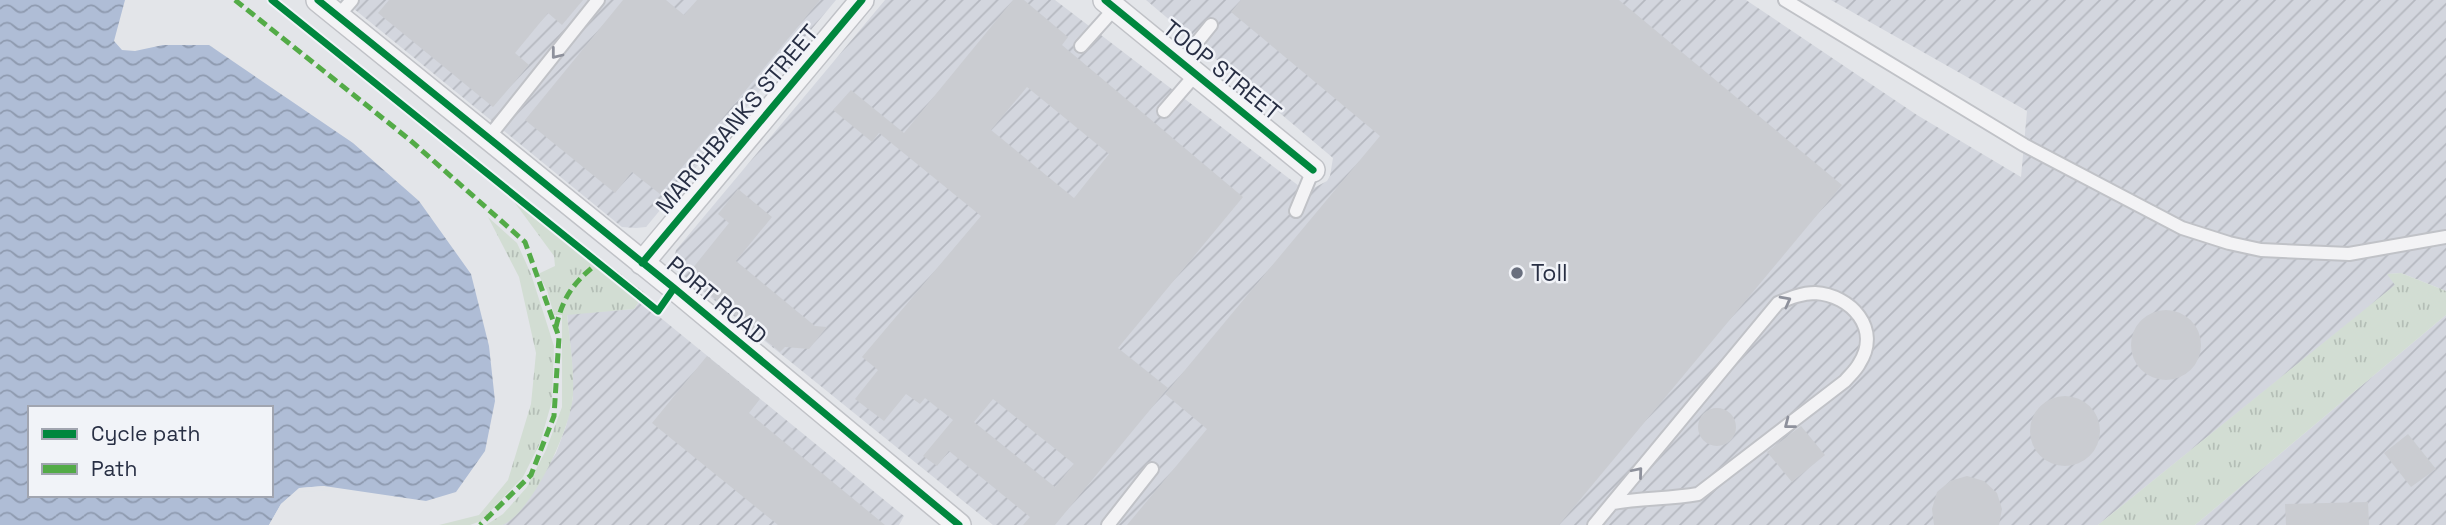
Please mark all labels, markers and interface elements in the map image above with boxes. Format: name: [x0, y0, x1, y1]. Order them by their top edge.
street label: TOOP STREET: [1157, 13, 1287, 127]
street label: MARCHBANKS STREET: [649, 18, 825, 220]
one-way arrow: [551, 46, 564, 58]
street label: PORT ROAD: [661, 249, 773, 351]
place label: Toll: [1531, 258, 1568, 288]
marker: Toll: [1509, 265, 1525, 281]
one-way arrow: [1779, 296, 1791, 309]
legend: [28, 406, 273, 497]
one-way arrow: [1784, 416, 1796, 429]
text: Cycle path: [91, 420, 200, 447]
text: Path: [91, 455, 137, 482]
one-way arrow: [1630, 468, 1642, 481]

